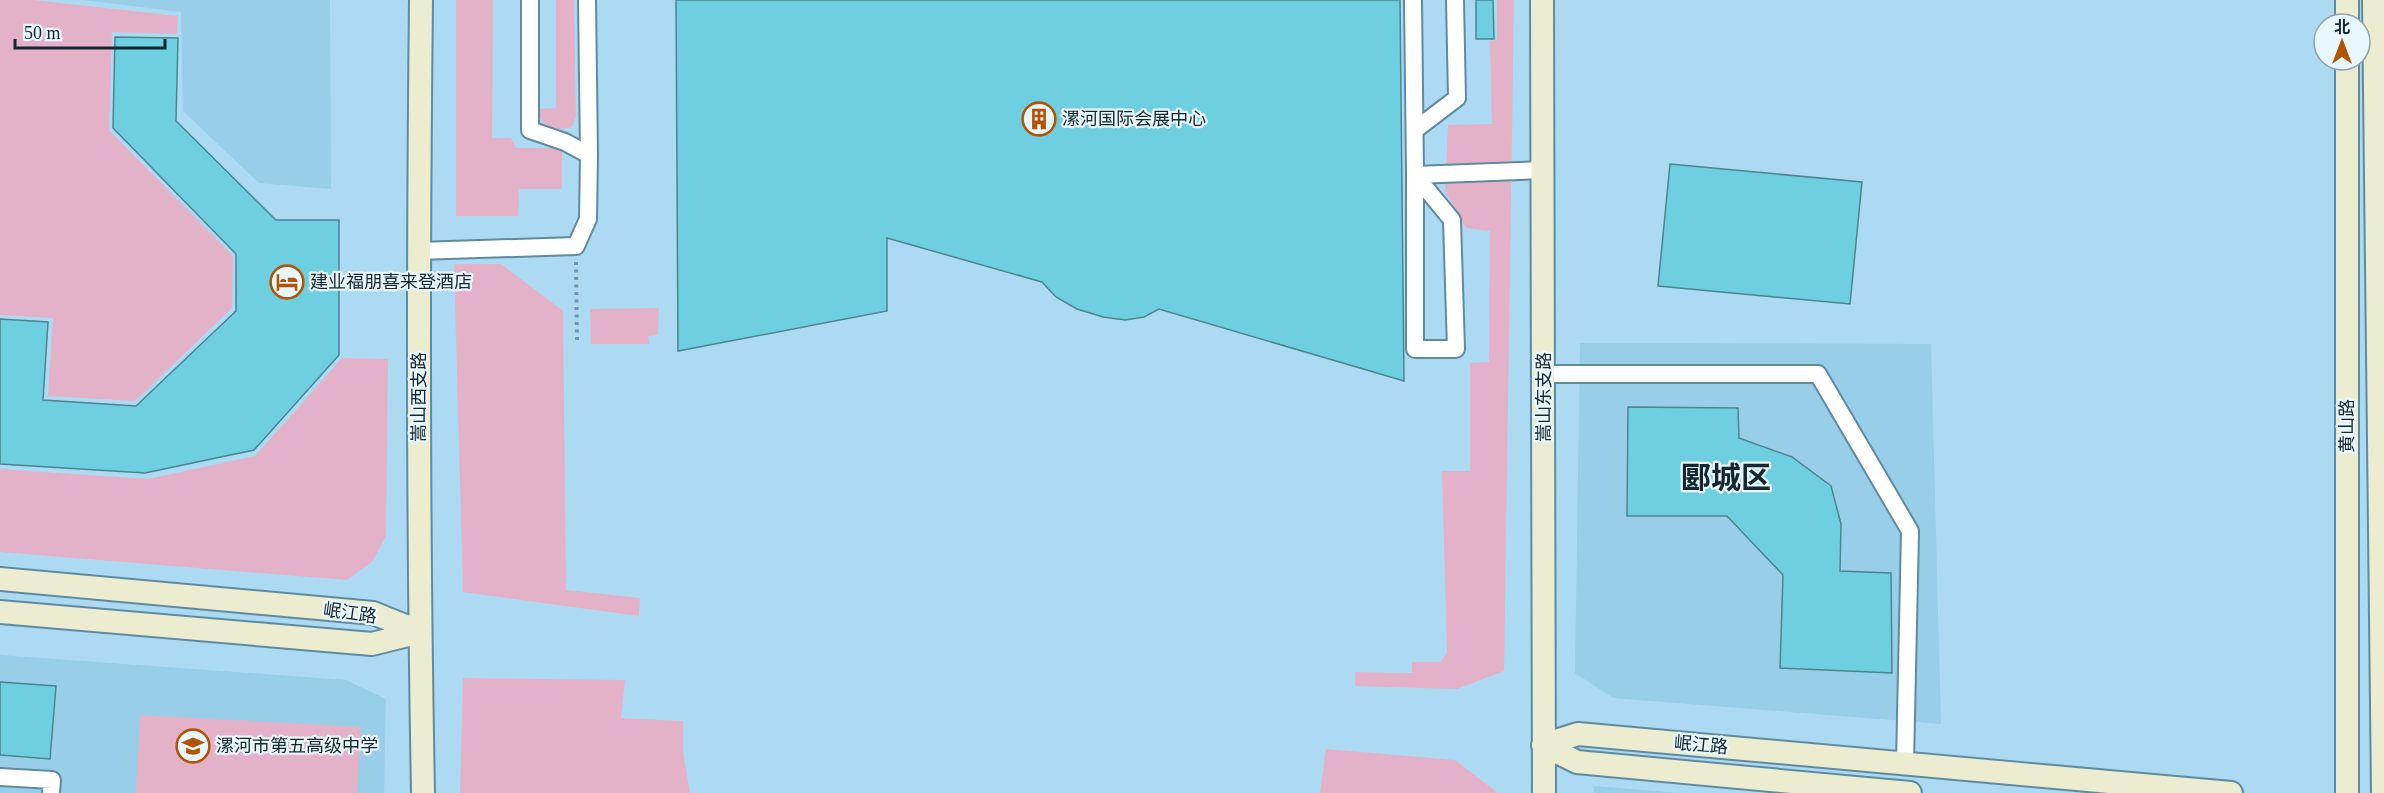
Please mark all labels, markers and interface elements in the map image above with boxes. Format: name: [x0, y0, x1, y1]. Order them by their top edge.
scale bar: [15, 12, 165, 50]
north arrow: [2312, 12, 2372, 72]
text: 北: [2334, 19, 2350, 36]
text: 50 m: [24, 23, 61, 43]
building icon: 漯河国际会展中心: [1021, 101, 1057, 137]
place label: 漯河国际会展中心: [1062, 109, 1206, 129]
hotel icon: 建业福朋喜来登酒店: [269, 264, 305, 300]
place label: 建业福朋喜来登酒店: [310, 272, 472, 292]
street label: 嵩山西支路: [409, 352, 429, 442]
street label: 嵩山东支路: [1534, 352, 1554, 442]
street label: 黄山路: [2337, 399, 2357, 453]
district label: 郾城区: [1681, 461, 1771, 494]
street label: 岷江路: [322, 599, 378, 627]
school or university icon: 漯河市第五高级中学: [175, 728, 211, 764]
street label: 岷江路: [1673, 733, 1729, 757]
place label: 漯河市第五高级中学: [216, 736, 378, 756]

